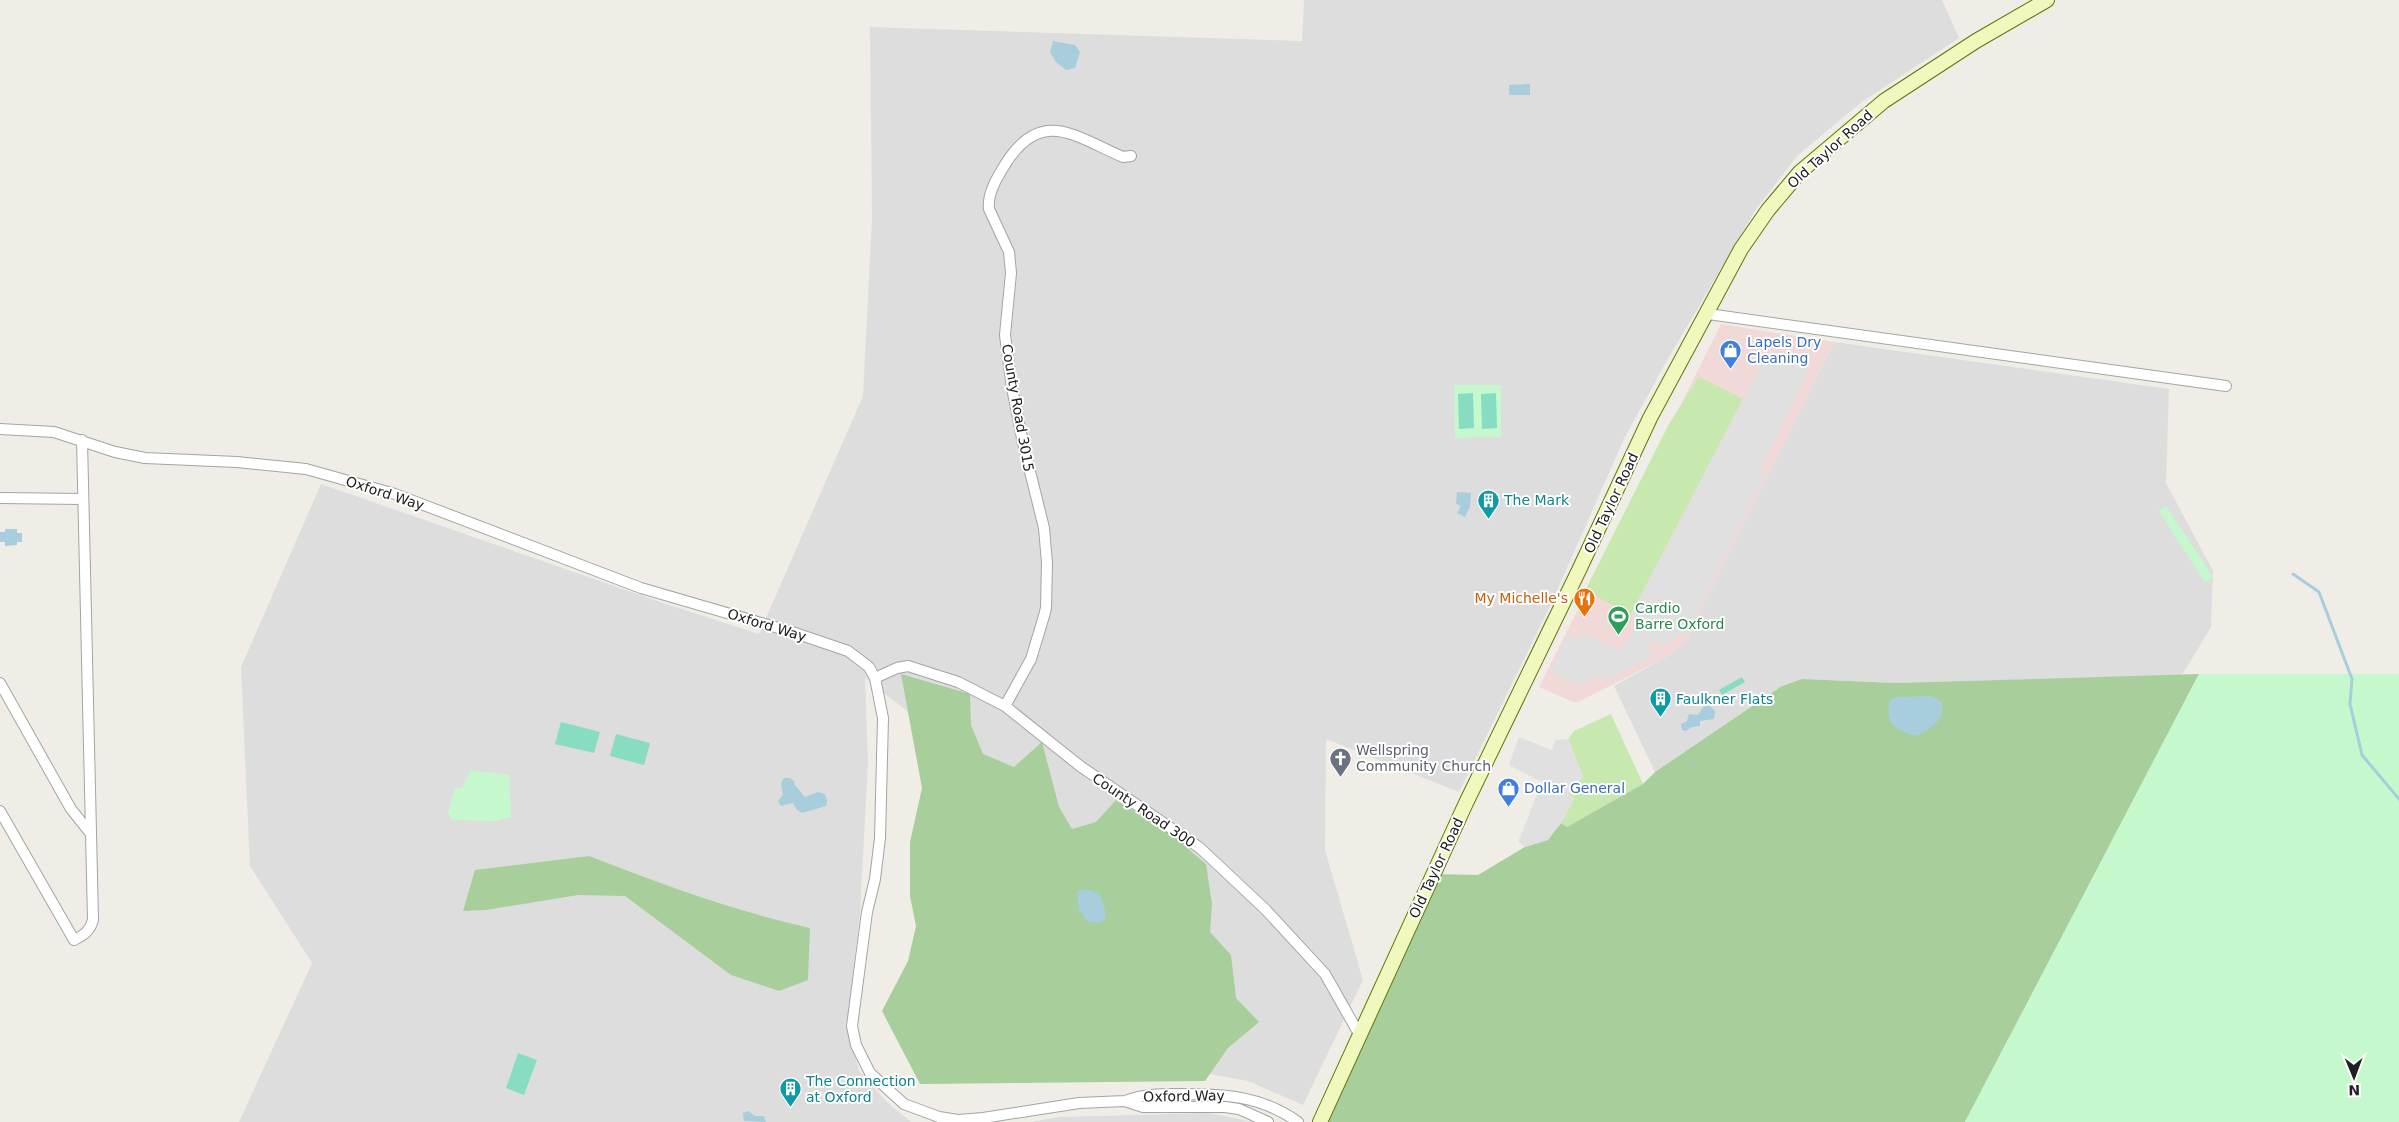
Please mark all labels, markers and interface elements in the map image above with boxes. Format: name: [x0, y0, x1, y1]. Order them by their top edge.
street label: Old Taylor Road: [1784, 107, 1876, 191]
place label: Lapels Dry Cleaning: [1747, 334, 1821, 366]
shop icon: Lapels Dry Cleaning: [1719, 338, 1743, 369]
street label: County Road 3015: [999, 343, 1037, 473]
street label: Old Taylor Road: [1581, 450, 1641, 556]
street label: Oxford Way: [344, 473, 426, 513]
building icon: The Mark: [1476, 488, 1500, 519]
place label: The Mark: [1503, 492, 1570, 508]
restaurant icon: My Michelle's: [1572, 586, 1596, 617]
place label: My Michelle's: [1474, 590, 1568, 606]
place label: Cardio Barre Oxford: [1635, 600, 1724, 632]
sports icon: Cardio Barre Oxford: [1607, 604, 1631, 635]
street label: Oxford Way: [726, 605, 808, 645]
building icon: Faulkner Flats: [1648, 687, 1672, 718]
place label: Faulkner Flats: [1676, 691, 1773, 707]
place label: Wellspring Community Church: [1356, 742, 1491, 774]
church icon: Wellspring Community Church: [1328, 746, 1352, 777]
street label: County Road 300: [1090, 770, 1198, 850]
shop icon: Dollar General: [1496, 776, 1520, 807]
place label: Dollar General: [1524, 780, 1625, 796]
street label: Old Taylor Road: [1406, 815, 1466, 921]
north arrow: [2329, 1052, 2379, 1102]
place label: The Connection at Oxford: [805, 1073, 916, 1105]
building icon: The Connection at Oxford: [778, 1077, 802, 1108]
text: N: [2348, 1082, 2360, 1098]
street label: Oxford Way: [1143, 1087, 1225, 1105]

